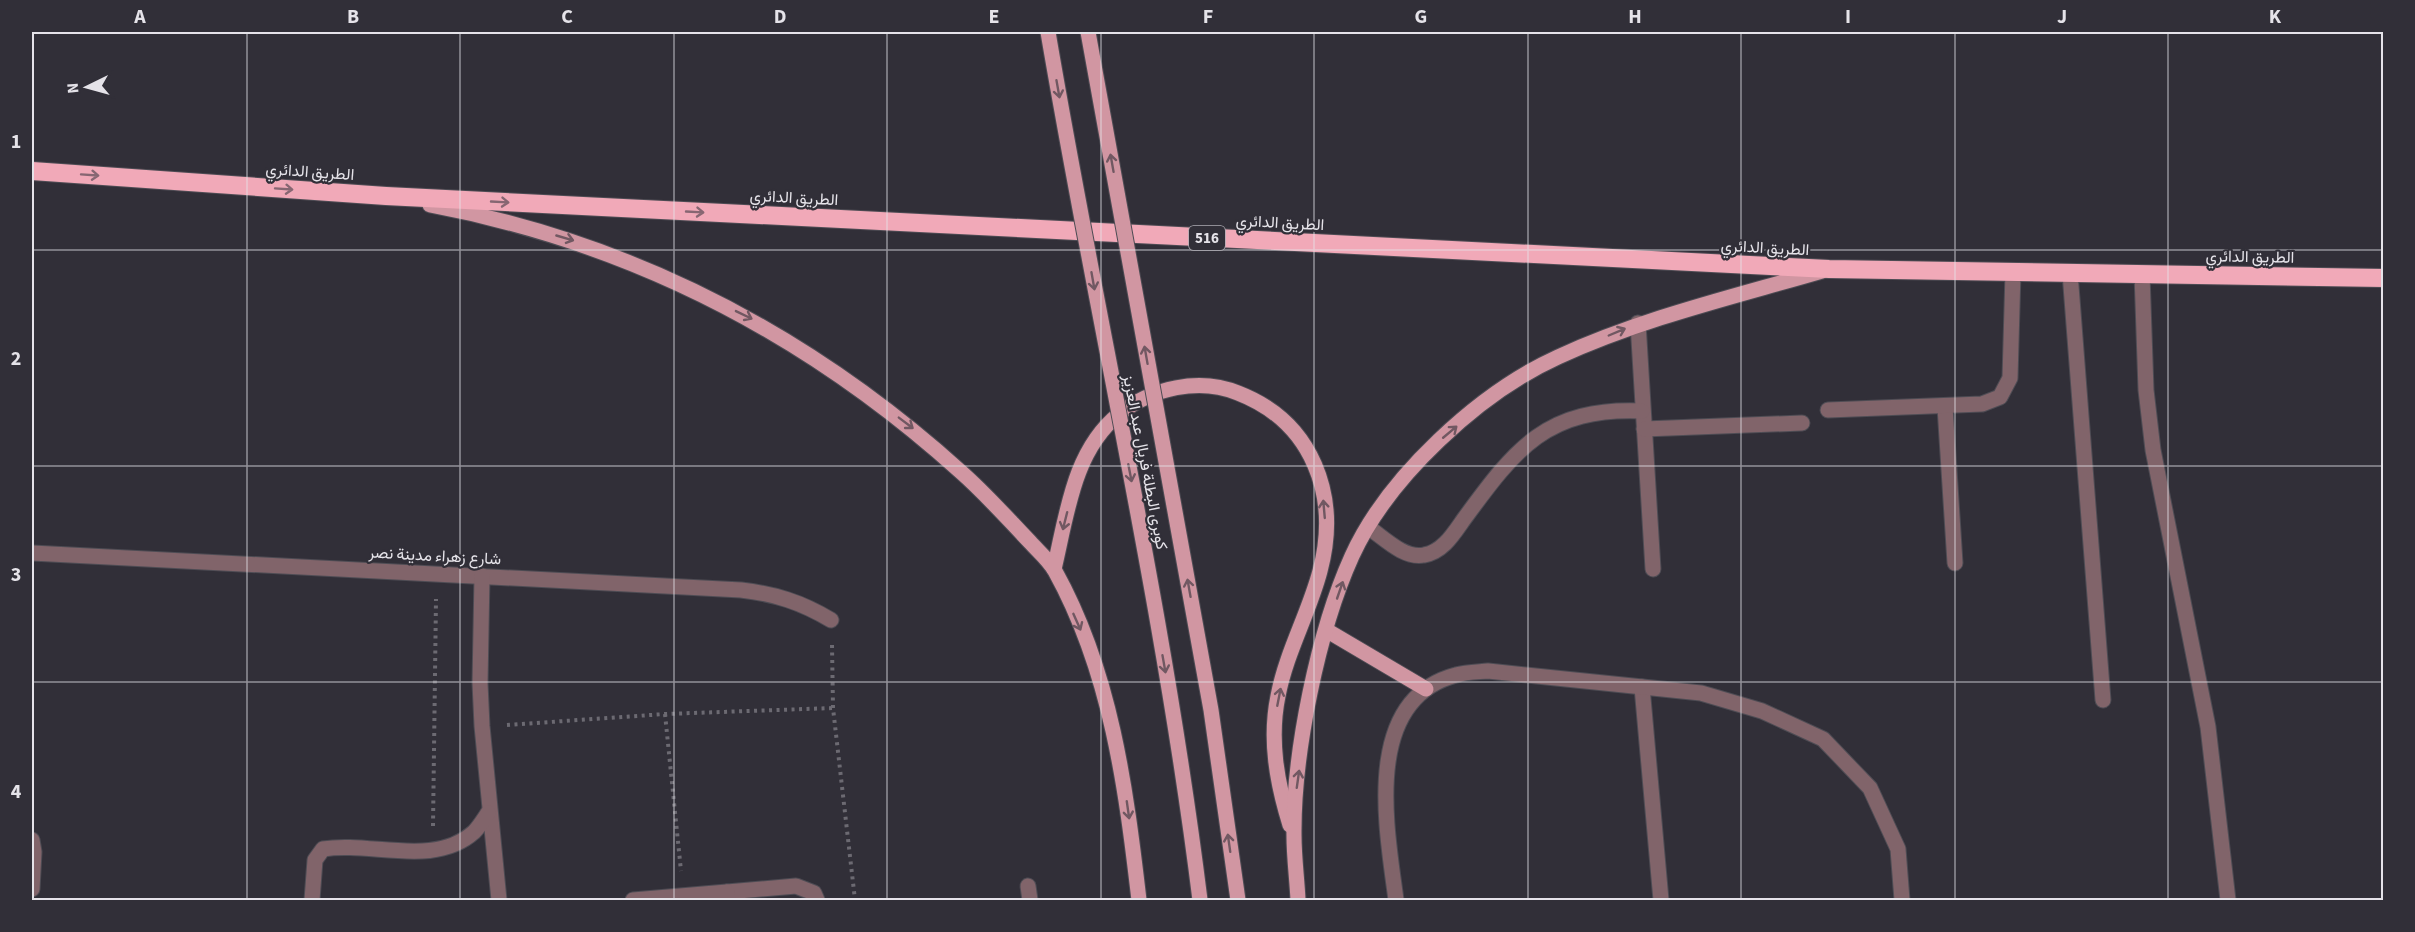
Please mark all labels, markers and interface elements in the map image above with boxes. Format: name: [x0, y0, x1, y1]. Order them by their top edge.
text: A: [133, 3, 146, 31]
text: B: [347, 3, 359, 31]
text: C: [561, 3, 573, 31]
text: D: [774, 3, 786, 31]
text: E: [989, 3, 999, 31]
text: F: [1203, 3, 1213, 31]
text: G: [1415, 3, 1427, 31]
text: H: [1628, 3, 1642, 31]
text: I: [1845, 3, 1851, 31]
text: J: [2057, 3, 2067, 31]
text: K: [2269, 3, 2282, 31]
north arrow: [57, 57, 117, 117]
one-way arrow: [1053, 79, 1064, 98]
text: N: [62, 82, 84, 94]
text: 1: [11, 128, 21, 156]
one-way arrow: [1106, 153, 1117, 173]
street label: الطريق الدائري: [265, 158, 355, 188]
one-way arrow: [79, 170, 99, 181]
one-way arrow: [274, 184, 294, 195]
street label: الطريق الدائري: [749, 185, 839, 213]
one-way arrow: [489, 197, 509, 208]
one-way arrow: [684, 206, 704, 217]
street label: الطريق الدائري: [1235, 210, 1325, 238]
road number: 516: [1189, 226, 1225, 250]
one-way arrow: [555, 233, 574, 244]
street label: الطريق الدائري: [1720, 235, 1810, 263]
street label: الطريق الدائري: [2205, 245, 2295, 271]
one-way arrow: [1088, 271, 1099, 290]
one-way arrow: [735, 309, 753, 321]
one-way arrow: [1607, 326, 1625, 337]
text: 2: [11, 345, 21, 373]
one-way arrow: [1140, 345, 1151, 365]
street label: كوبرى البطلة فريال عبد العزيز: [1117, 372, 1173, 552]
one-way arrow: [897, 417, 913, 430]
one-way arrow: [1442, 425, 1458, 438]
one-way arrow: [1125, 462, 1136, 482]
one-way arrow: [1318, 500, 1329, 520]
one-way arrow: [1059, 512, 1071, 531]
street label: شارع زهراء مدينة نصر: [367, 541, 502, 570]
text: 3: [11, 561, 21, 589]
one-way arrow: [1183, 578, 1194, 598]
one-way arrow: [1336, 581, 1347, 599]
one-way arrow: [1072, 613, 1084, 631]
one-way arrow: [1159, 654, 1170, 674]
one-way arrow: [1274, 688, 1285, 707]
one-way arrow: [1292, 770, 1303, 790]
text: 4: [11, 778, 22, 806]
one-way arrow: [1123, 799, 1134, 819]
one-way arrow: [1224, 833, 1235, 853]

